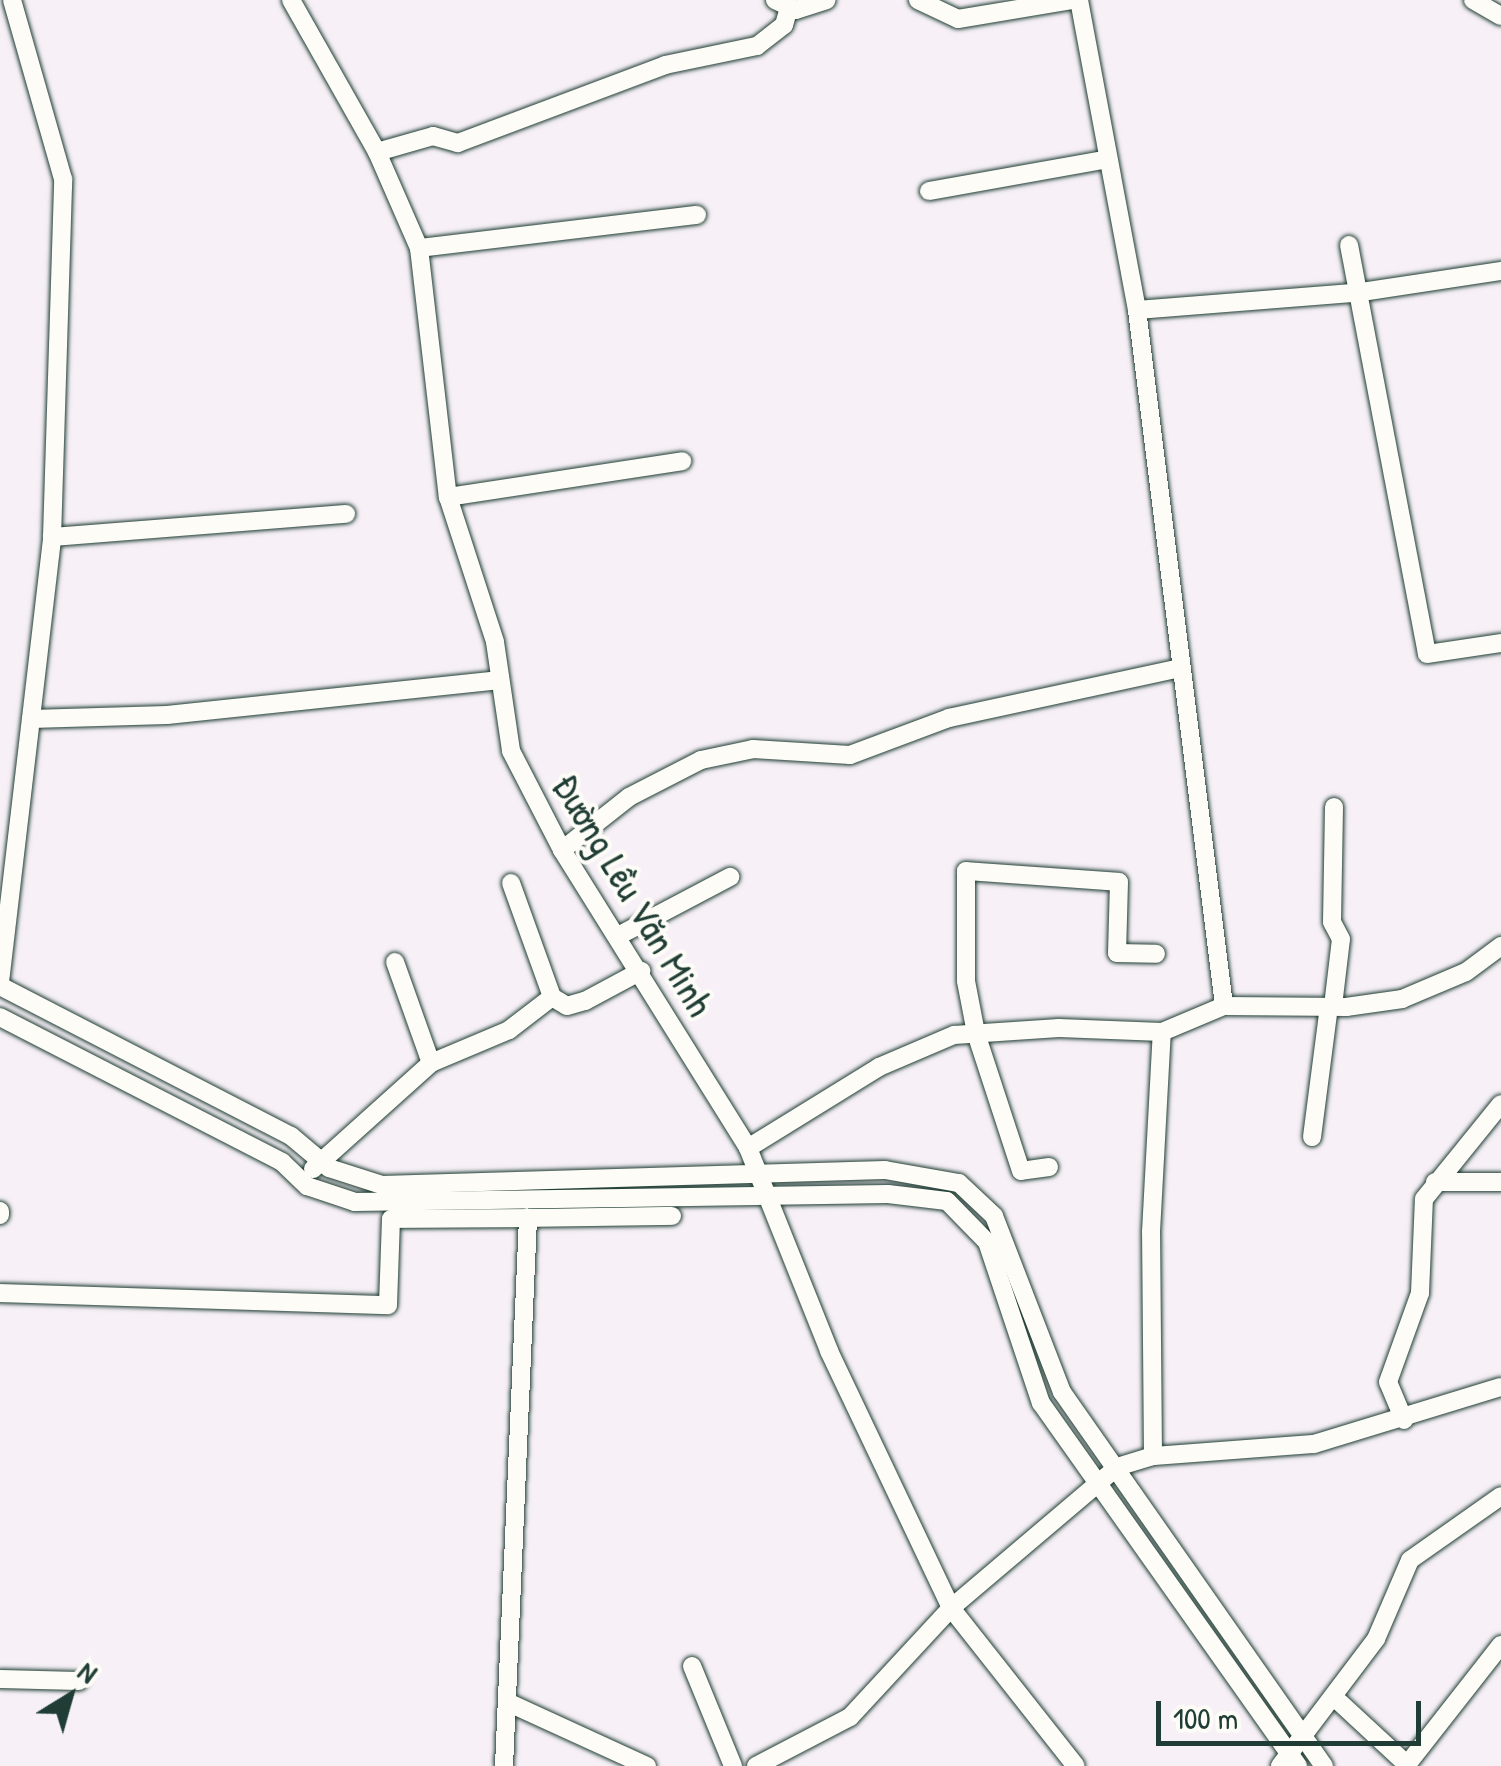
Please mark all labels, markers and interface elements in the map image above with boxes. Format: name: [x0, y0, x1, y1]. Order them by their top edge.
street label: Đường Lều Văn Minh: [543, 766, 723, 1024]
north arrow: [20, 1646, 120, 1746]
text: N: [71, 1652, 105, 1692]
scale bar: [1161, 1681, 1426, 1743]
text: 100 m: [1173, 1698, 1238, 1738]

